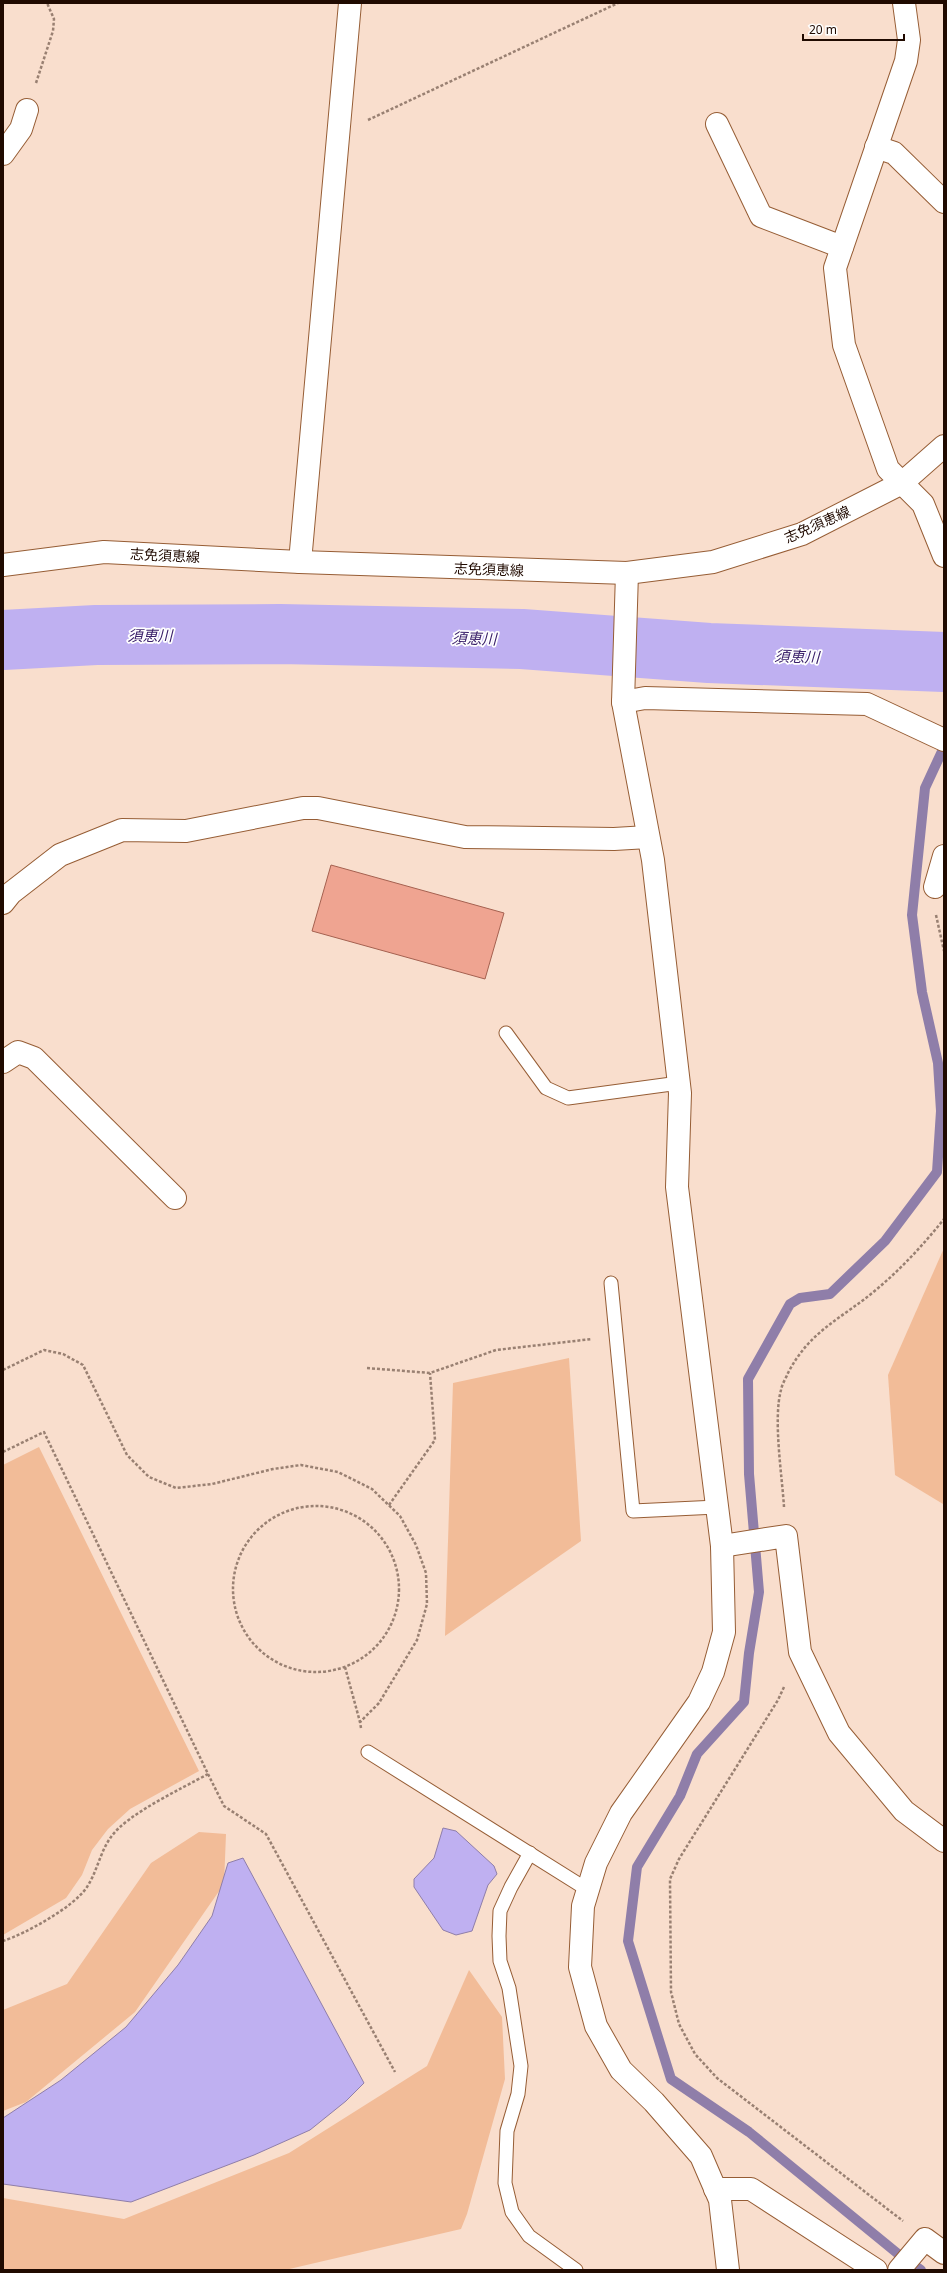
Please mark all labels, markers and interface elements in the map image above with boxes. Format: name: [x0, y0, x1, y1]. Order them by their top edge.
scale bar: [803, 16, 904, 42]
text: 20 m: [809, 21, 837, 38]
street label: 志免須恵線: [781, 501, 853, 547]
street label: 志免須恵線: [130, 544, 200, 566]
street label: 志免須恵線: [454, 558, 524, 580]
water label: 須恵川: [127, 625, 174, 645]
water label: 須恵川: [451, 628, 499, 648]
water label: 須恵川: [774, 645, 822, 667]

